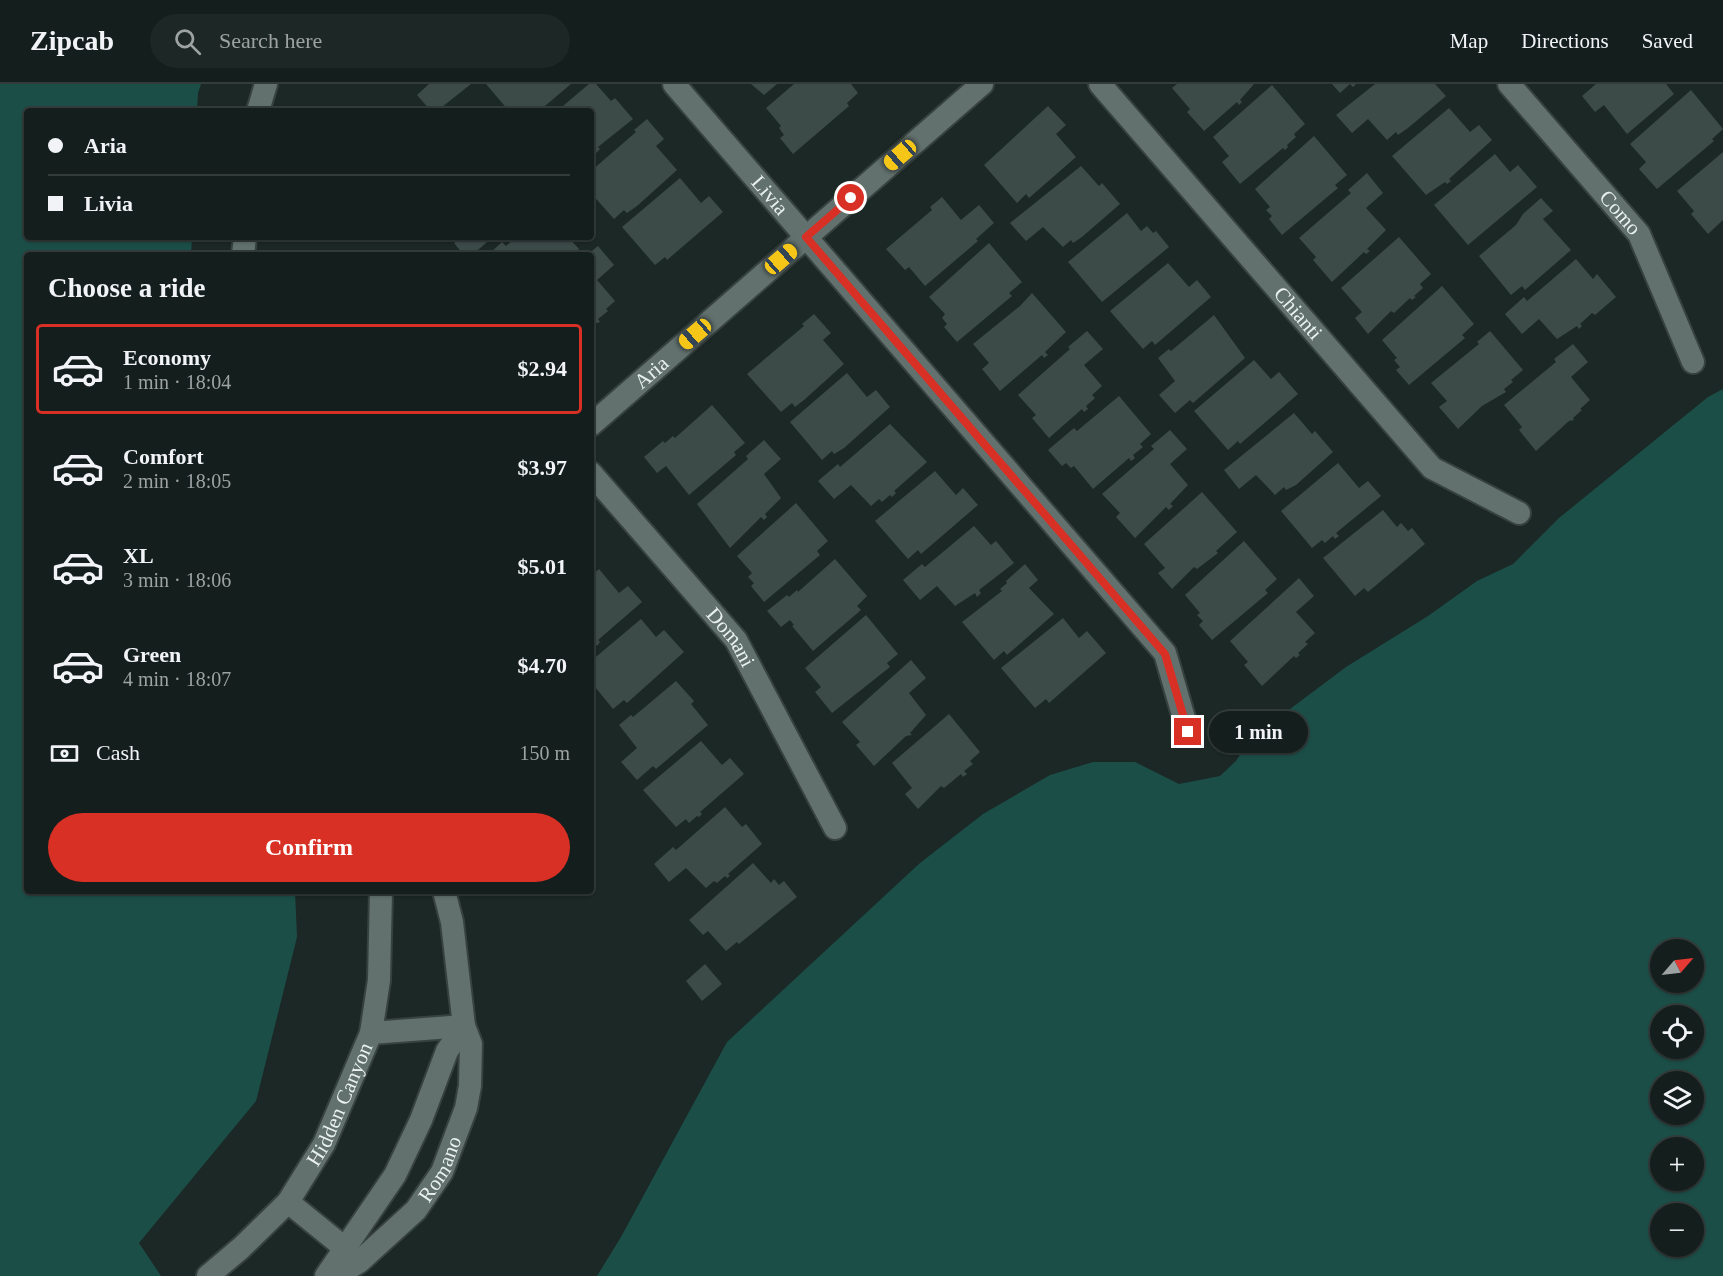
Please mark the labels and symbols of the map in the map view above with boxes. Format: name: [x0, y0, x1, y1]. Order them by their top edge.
car: [881, 136, 919, 174]
street label: Livia: [746, 171, 794, 220]
route start: [837, 184, 864, 211]
street label: Como: [1594, 185, 1646, 240]
car: [762, 240, 800, 278]
street label: Chianti: [1269, 282, 1328, 345]
car: [676, 315, 714, 353]
street label: Aria: [629, 351, 674, 394]
street label: Domani: [701, 603, 760, 671]
callout: 1 min: [1209, 711, 1308, 753]
route end: [1174, 718, 1201, 745]
north arrow: [1650, 939, 1704, 993]
street label: Hidden Canyon: [301, 1039, 378, 1170]
street label: Romano: [413, 1133, 466, 1207]

